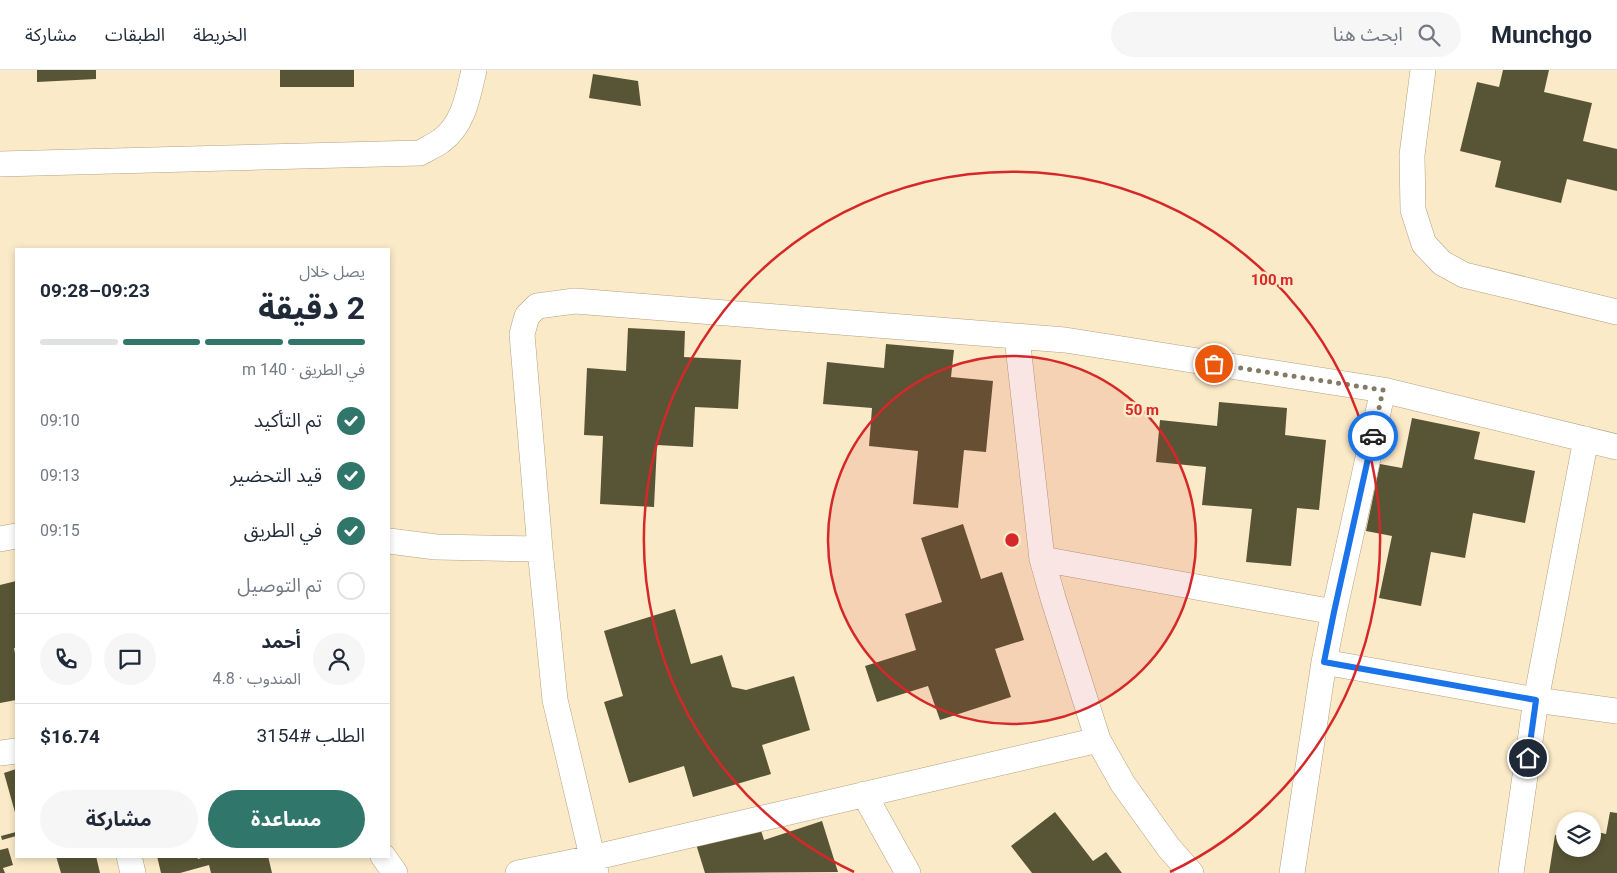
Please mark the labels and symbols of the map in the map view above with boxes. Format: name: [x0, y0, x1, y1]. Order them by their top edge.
text: 100 m: [1251, 271, 1293, 289]
pin: [1193, 343, 1235, 385]
text: 50 m: [1125, 401, 1159, 419]
courier: [1348, 411, 1398, 461]
centre of rings: [1003, 531, 1021, 549]
pin: [1507, 737, 1549, 779]

